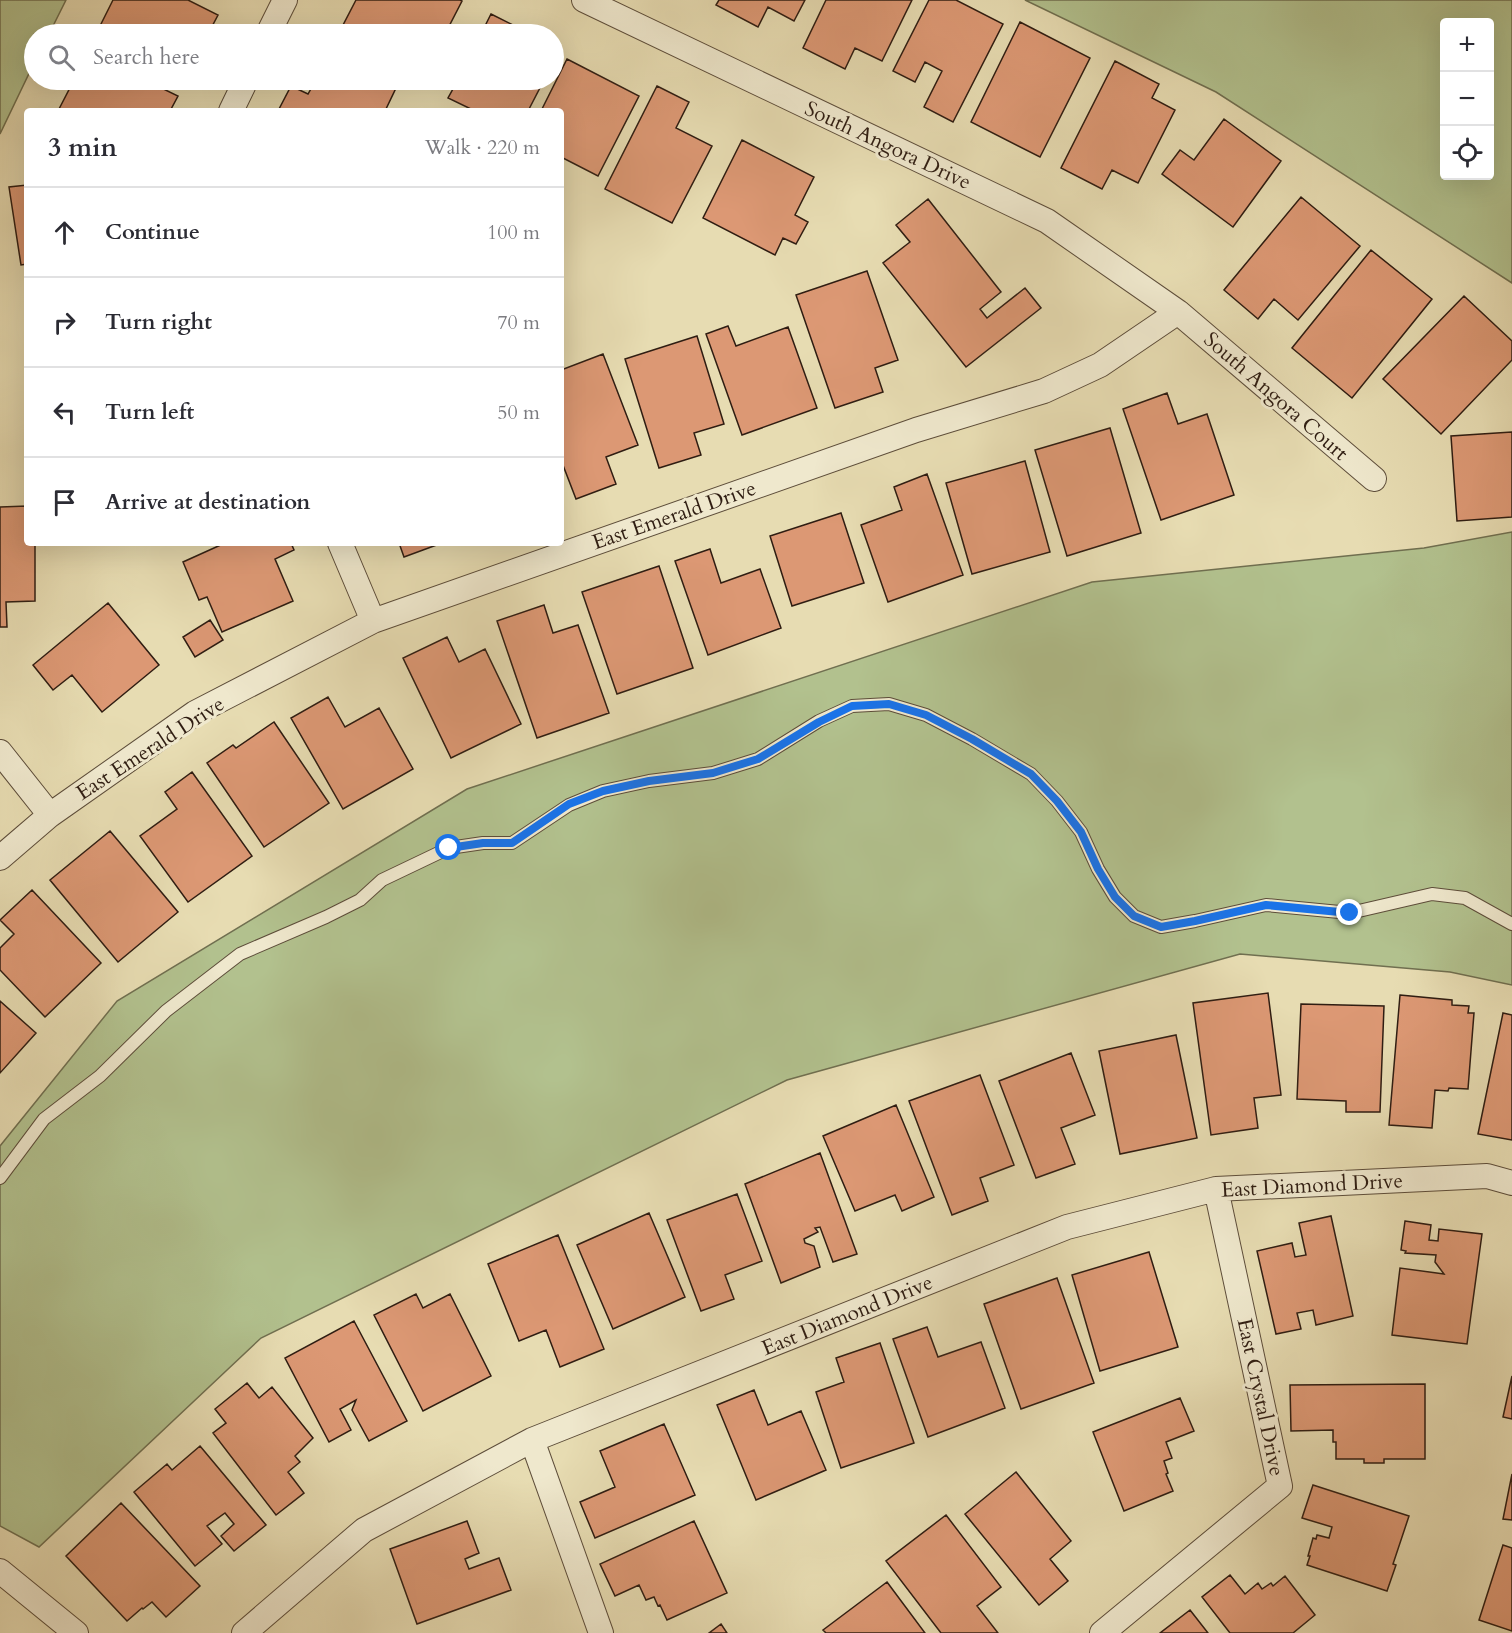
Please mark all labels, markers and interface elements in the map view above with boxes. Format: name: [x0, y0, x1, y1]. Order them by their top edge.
map controls: [1440, 18, 1494, 180]
button: +: [1440, 18, 1494, 72]
search box: [24, 24, 564, 90]
icon: search: [45, 41, 78, 74]
text: Search here: [93, 42, 200, 72]
button: −: [1440, 72, 1494, 126]
street label: South Angora Drive: [800, 94, 976, 197]
button: locate: [1440, 126, 1494, 180]
text: 3 min: [48, 130, 117, 165]
text: Walk · 220 m: [425, 134, 540, 161]
icon: ahead: [48, 216, 81, 249]
text: Continue: [105, 217, 200, 247]
text: 100 m: [487, 219, 540, 246]
icon: right: [48, 306, 81, 339]
text: Turn right: [105, 307, 212, 337]
text: 70 m: [497, 309, 540, 336]
street label: South Angora Court: [1197, 325, 1354, 468]
icon: left: [48, 396, 81, 429]
text: Turn left: [105, 397, 194, 427]
text: 50 m: [497, 399, 540, 426]
street label: East Emerald Drive: [588, 474, 760, 557]
icon: arrive: [48, 486, 81, 519]
text: Arrive at destination: [105, 487, 310, 517]
street label: East Emerald Drive: [71, 690, 230, 807]
route start: [435, 834, 461, 860]
route end: [1336, 899, 1362, 925]
street label: East Diamond Drive: [1220, 1166, 1404, 1205]
street label: East Diamond Drive: [757, 1268, 937, 1363]
street label: East Crystal Drive: [1230, 1316, 1291, 1479]

